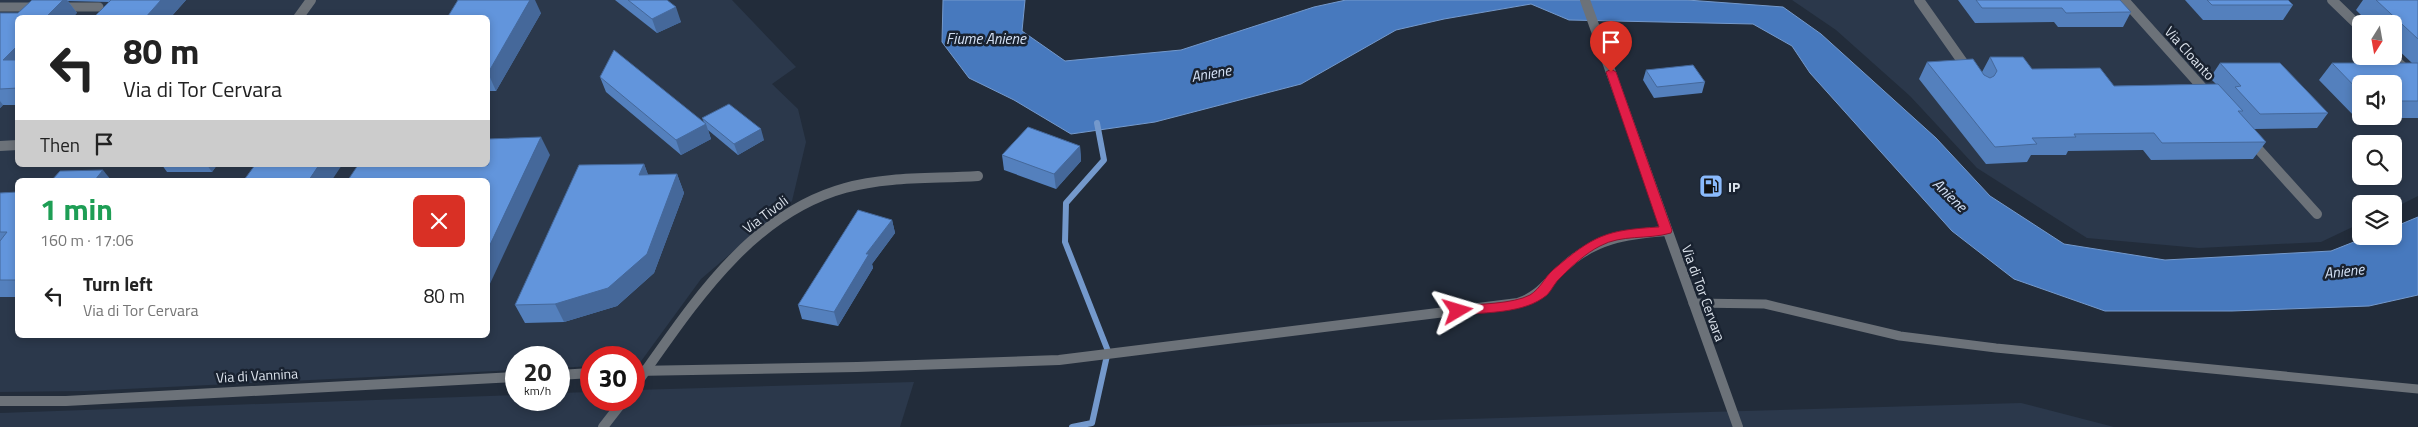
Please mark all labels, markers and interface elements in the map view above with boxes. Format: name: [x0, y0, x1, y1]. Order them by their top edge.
north arrow: [2352, 15, 2402, 65]
map controls: [2352, 15, 2402, 245]
pin: [1590, 21, 1632, 72]
street label: Via Cloanto: [2160, 21, 2220, 85]
text: 80 m: [123, 24, 199, 78]
water label: Fiume Aniene: [946, 27, 1027, 50]
icon: arrive: [1597, 28, 1625, 56]
icon: left: [40, 35, 105, 100]
water label: Aniene: [1189, 58, 1234, 88]
text: Via di Tor Cervara: [123, 72, 282, 106]
button: sound: [2352, 75, 2402, 125]
text: Then: [40, 130, 80, 159]
icon: arrive: [90, 130, 118, 158]
button: search: [2352, 135, 2402, 185]
fuel station icon: IP: [1698, 173, 1724, 199]
water label: Aniene: [1928, 173, 1973, 218]
place label: IP: [1728, 176, 1740, 197]
text: 1 min: [40, 186, 113, 232]
street label: Via Tivoli: [738, 190, 792, 238]
button: close: [413, 195, 465, 247]
button: layers: [2352, 195, 2402, 245]
text: 160 m · 17:06: [40, 228, 134, 252]
street label: Via di Tor Cervara: [1677, 242, 1731, 344]
water label: Aniene: [2323, 257, 2366, 285]
text: Turn left: [83, 269, 153, 298]
text: 80 m: [424, 281, 465, 310]
icon: left: [40, 282, 68, 310]
position arrow: [1431, 284, 1483, 336]
text: Via di Tor Cervara: [83, 298, 199, 322]
speed limit sign: 30: [580, 346, 645, 411]
text: 20: [523, 353, 552, 391]
street label: Via di Vannina: [215, 362, 299, 388]
text: km/h: [524, 381, 551, 400]

